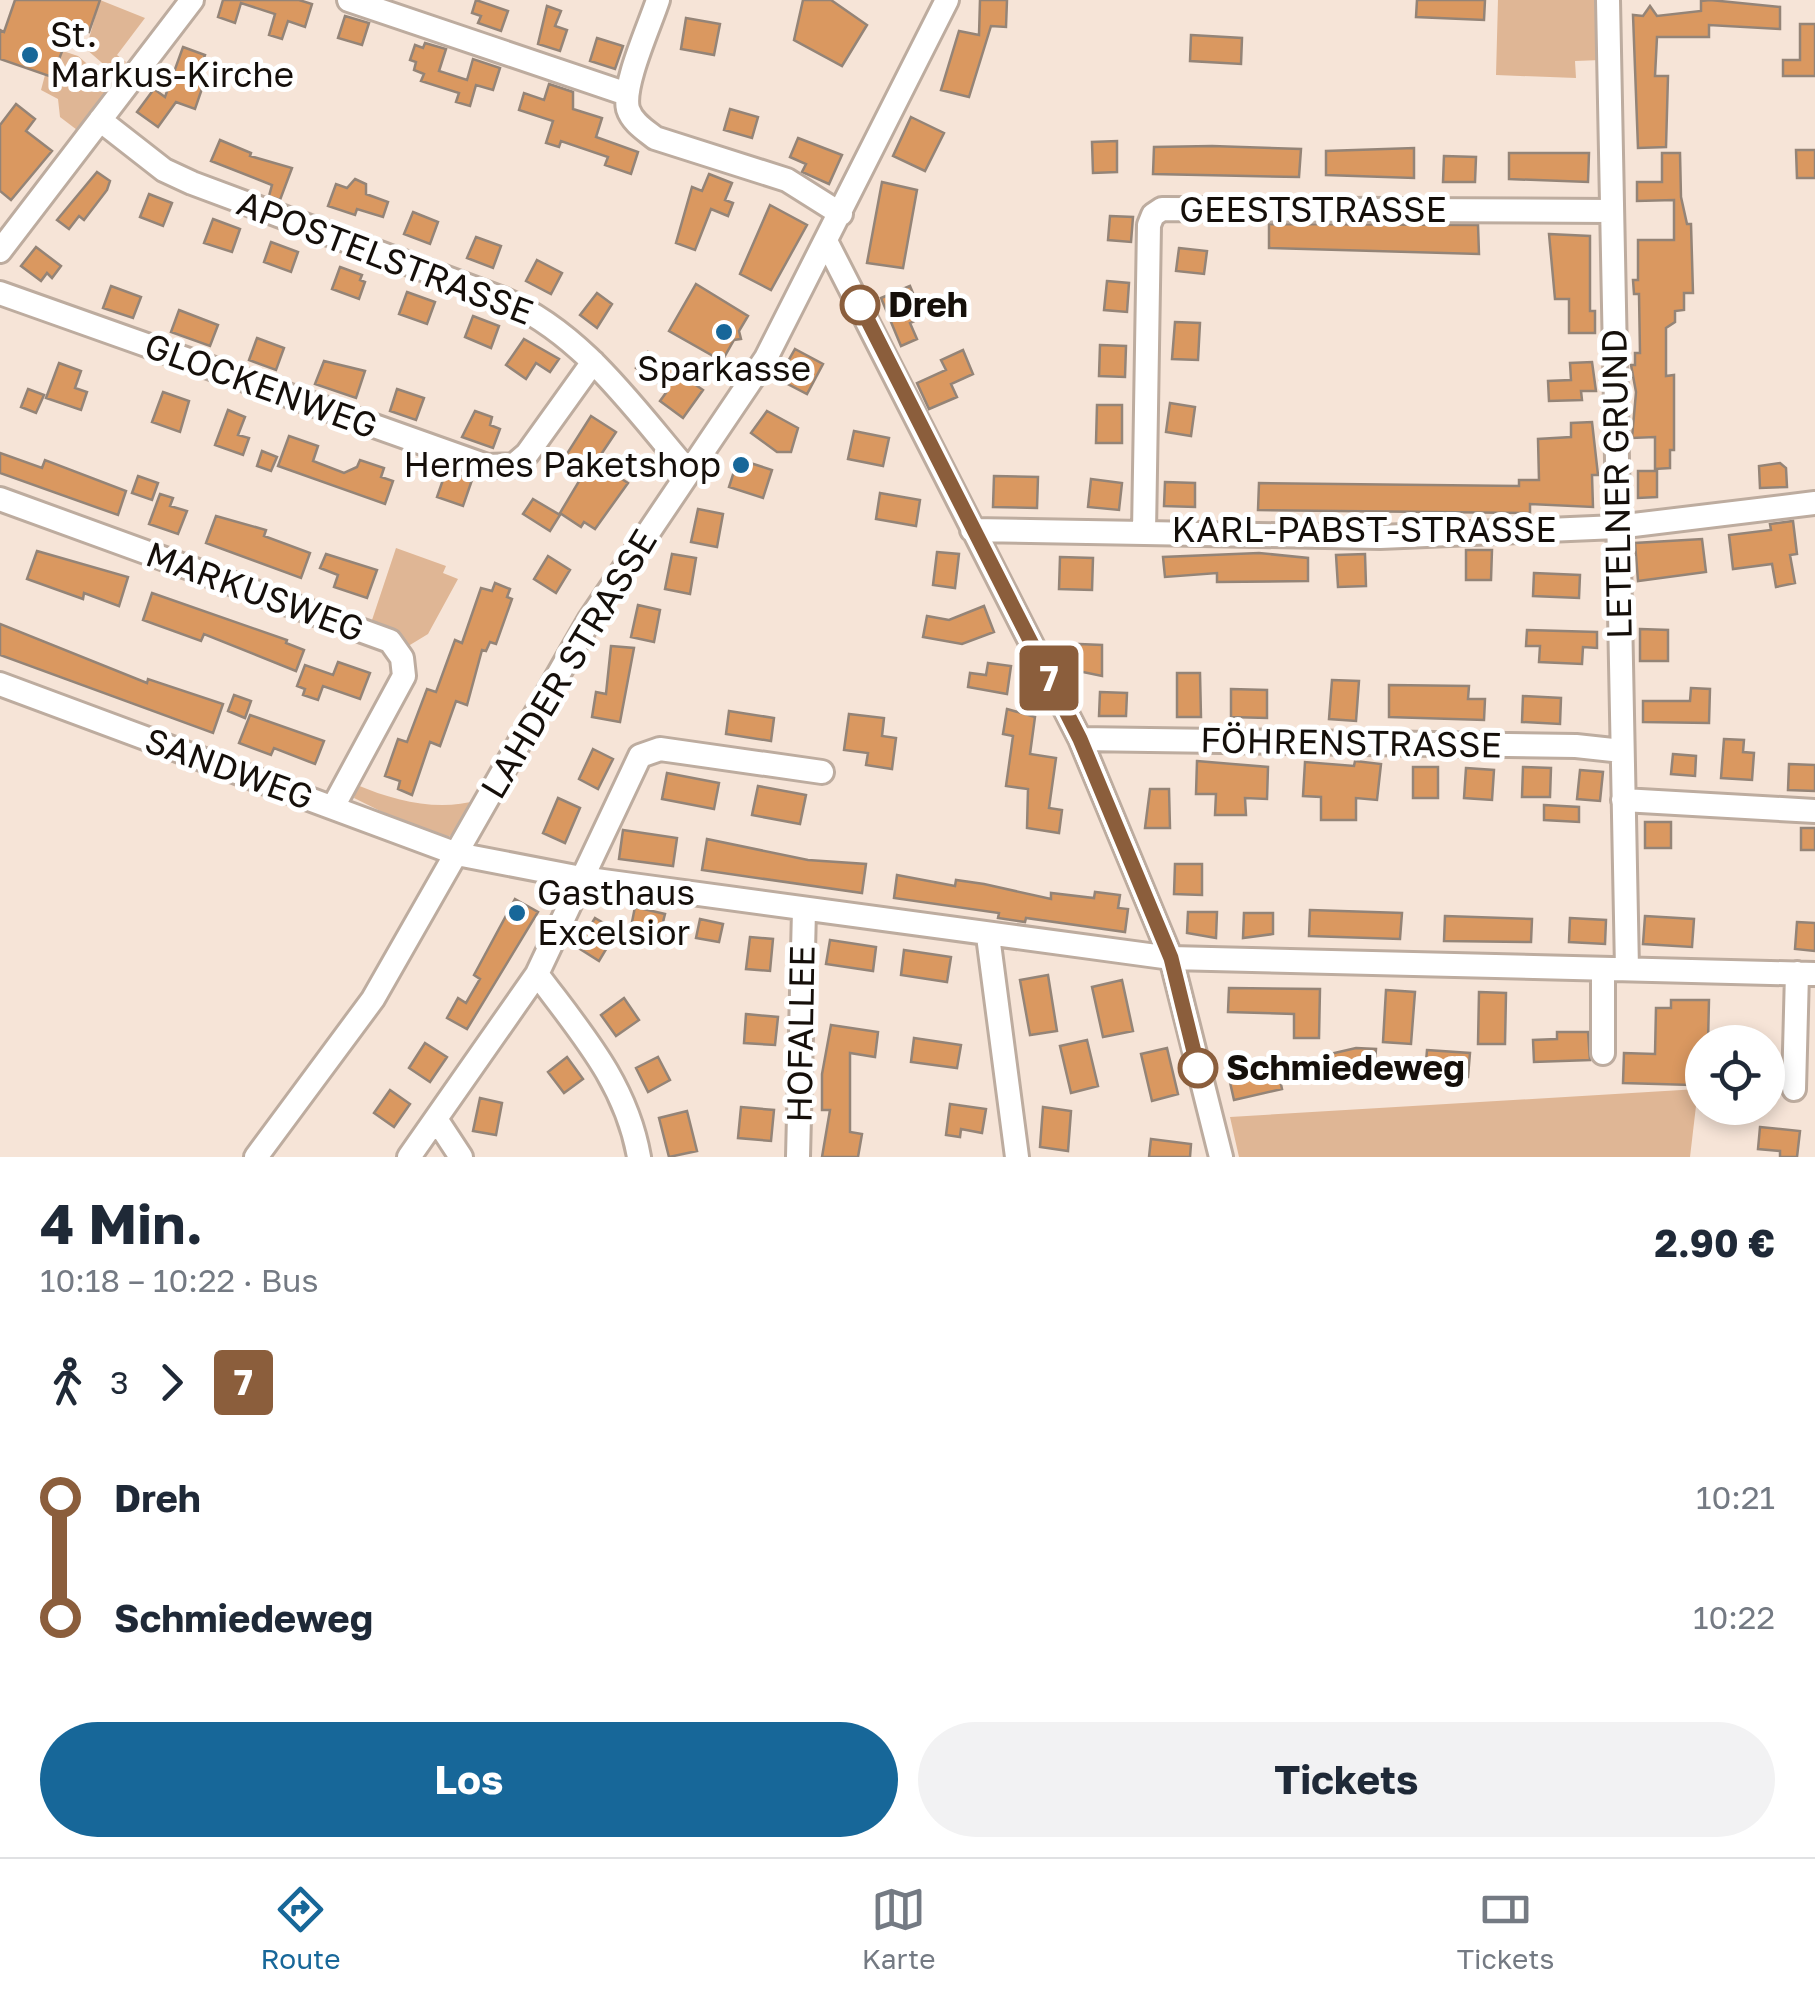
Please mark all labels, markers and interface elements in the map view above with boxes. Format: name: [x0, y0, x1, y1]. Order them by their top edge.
place label: St. Markus-Kirche: [50, 13, 294, 95]
marker: St. Markus-Kirche: [19, 44, 41, 66]
street label: APOSTELSTRASSE: [232, 181, 539, 333]
street label: GEESTSTRASSE: [1179, 188, 1447, 230]
place label: Dreh: [888, 283, 968, 325]
marker: Dreh: [841, 286, 879, 324]
marker: Sparkasse: [713, 321, 735, 343]
street label: GLOCKENWEG: [139, 324, 383, 447]
street label: LETELNER GRUND: [1592, 329, 1640, 639]
place label: Sparkasse: [637, 347, 811, 389]
place label: Hermes Paketshop: [404, 443, 721, 485]
marker: Hermes Paketshop: [730, 454, 752, 476]
street label: KARL-PABST-STRASSE: [1171, 508, 1557, 550]
street label: LAHDER STRASSE: [471, 521, 665, 806]
street label: MARKUSWEG: [141, 532, 370, 650]
line badge: 7: [1016, 646, 1082, 710]
text: 7: [1039, 657, 1059, 699]
street label: SANDWEG: [140, 718, 319, 818]
street label: FÖHRENSTRASSE: [1200, 718, 1502, 766]
place label: Gasthaus Excelsior: [537, 871, 695, 953]
marker: Gasthaus Excelsior: [506, 902, 528, 924]
street label: HOFALLEE: [777, 945, 823, 1123]
map controls: [1685, 1025, 1785, 1125]
button: locate: [1685, 1025, 1785, 1125]
place label: Schmiedeweg: [1226, 1046, 1465, 1088]
marker: Schmiedeweg: [1179, 1049, 1217, 1087]
text: 4 Min.: [40, 1190, 203, 1256]
text: 2.90 €: [1655, 1220, 1775, 1265]
text: 10:18 – 10:22 · Bus: [40, 1261, 318, 1299]
icon: walk: [40, 1355, 95, 1410]
icon: forward: [144, 1355, 199, 1410]
text: 7: [234, 1361, 253, 1403]
text: 3: [110, 1363, 129, 1401]
text: Dreh: [114, 1475, 201, 1520]
text: 10:21: [1696, 1478, 1775, 1516]
text: Schmiedeweg: [114, 1595, 373, 1640]
text: 10:22: [1693, 1598, 1775, 1636]
button: Los: [40, 1722, 898, 1837]
button: Tickets: [918, 1722, 1775, 1837]
tab: Route: [261, 1882, 341, 1975]
tab: Karte: [862, 1882, 936, 1975]
tab: Tickets: [1457, 1882, 1554, 1975]

